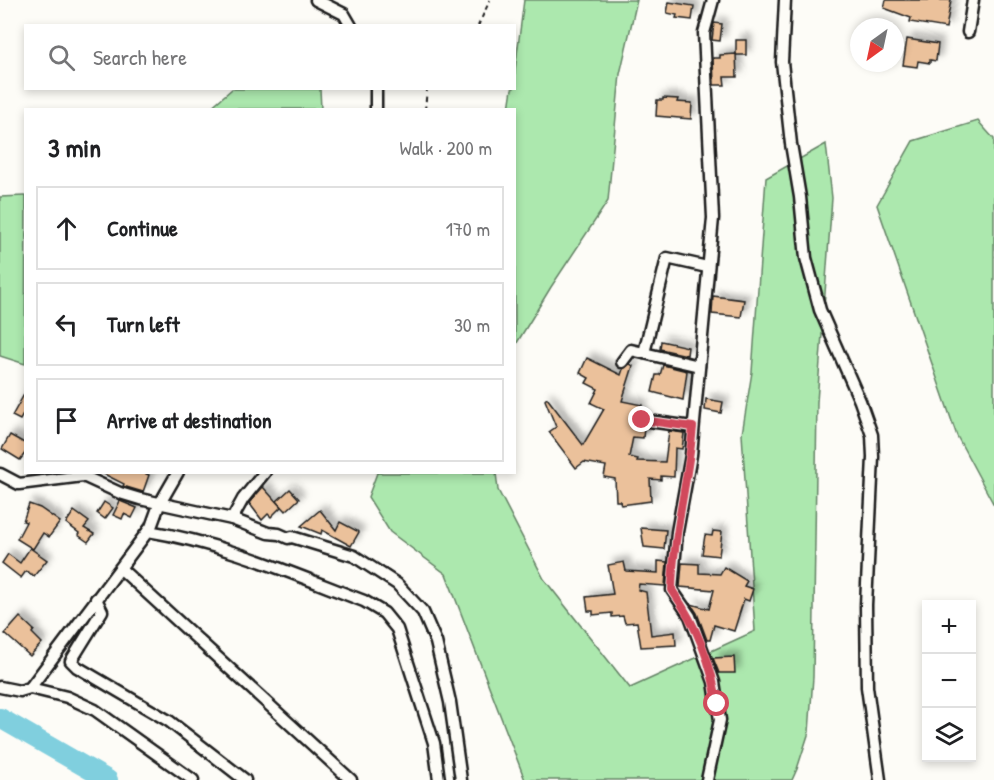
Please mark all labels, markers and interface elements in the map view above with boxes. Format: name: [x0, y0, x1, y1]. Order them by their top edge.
north arrow: [850, 18, 904, 72]
search box: [24, 24, 516, 90]
icon: search: [45, 41, 78, 74]
text: Search here: [93, 42, 187, 72]
text: 3 min: [48, 130, 101, 165]
text: Walk · 200 m: [400, 134, 492, 161]
icon: ahead: [50, 212, 83, 245]
text: Continue: [107, 213, 178, 243]
text: 170 m: [446, 215, 490, 242]
icon: left: [50, 308, 83, 341]
text: Turn left: [107, 309, 180, 339]
text: 30 m: [454, 311, 490, 338]
icon: arrive: [50, 404, 83, 437]
text: Arrive at destination: [107, 405, 272, 435]
route end: [628, 406, 654, 432]
map controls: [922, 600, 976, 762]
button: +: [922, 600, 976, 654]
button: −: [922, 654, 976, 708]
route start: [703, 690, 729, 716]
button: layers: [922, 708, 976, 762]

